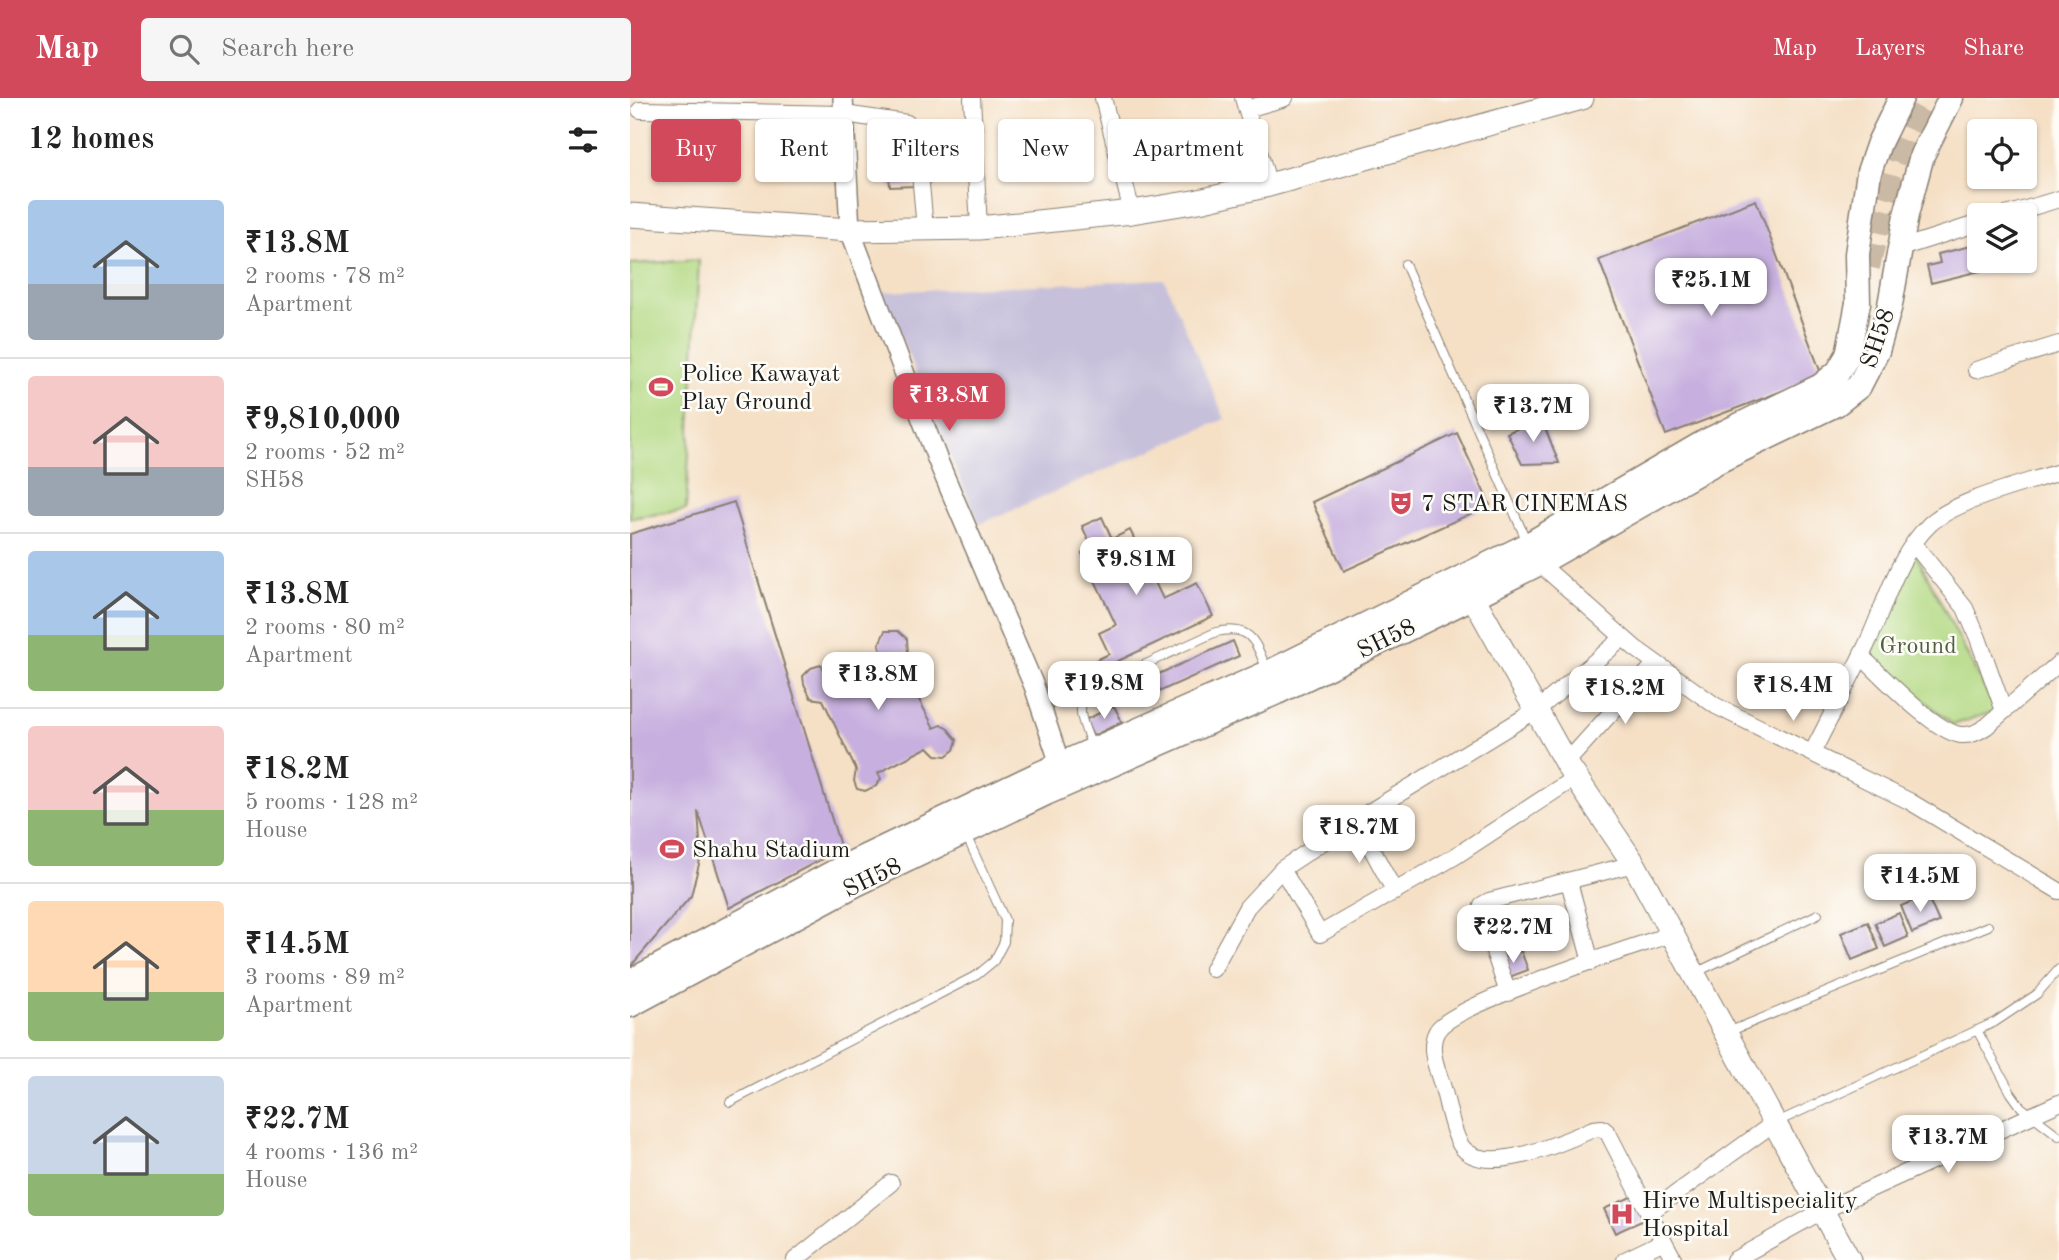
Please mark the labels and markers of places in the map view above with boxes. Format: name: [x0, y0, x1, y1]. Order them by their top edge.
pin: ₹25.1M: [1654, 258, 1768, 318]
place label: Police Kawayat Play Ground: [681, 363, 840, 415]
sports icon: Police Kawayat Play Ground: [647, 373, 675, 401]
pin: ₹13.8M: [892, 374, 1006, 433]
pin: ₹13.7M: [1476, 384, 1590, 444]
theatre icon: 7 STAR CINEMAS: [1387, 489, 1415, 517]
place label: 7 STAR CINEMAS: [1421, 493, 1628, 517]
pin: ₹9.81M: [1079, 538, 1193, 597]
pin: ₹13.8M: [821, 652, 935, 712]
pin: ₹19.8M: [1047, 662, 1161, 721]
pin: ₹18.4M: [1736, 664, 1850, 723]
pin: ₹18.2M: [1568, 666, 1682, 726]
pin: ₹18.7M: [1302, 806, 1416, 865]
sports icon: Shahu Stadium: [658, 835, 686, 863]
place label: Shahu Stadium: [692, 839, 850, 863]
pin: ₹14.5M: [1863, 854, 1977, 914]
pin: ₹22.7M: [1456, 906, 1570, 965]
pin: ₹13.7M: [1891, 1116, 2005, 1175]
place label: Hirve Multispeciality Hospital: [1642, 1190, 1858, 1242]
hospital icon: Hirve Multispeciality Hospital: [1608, 1200, 1636, 1228]

